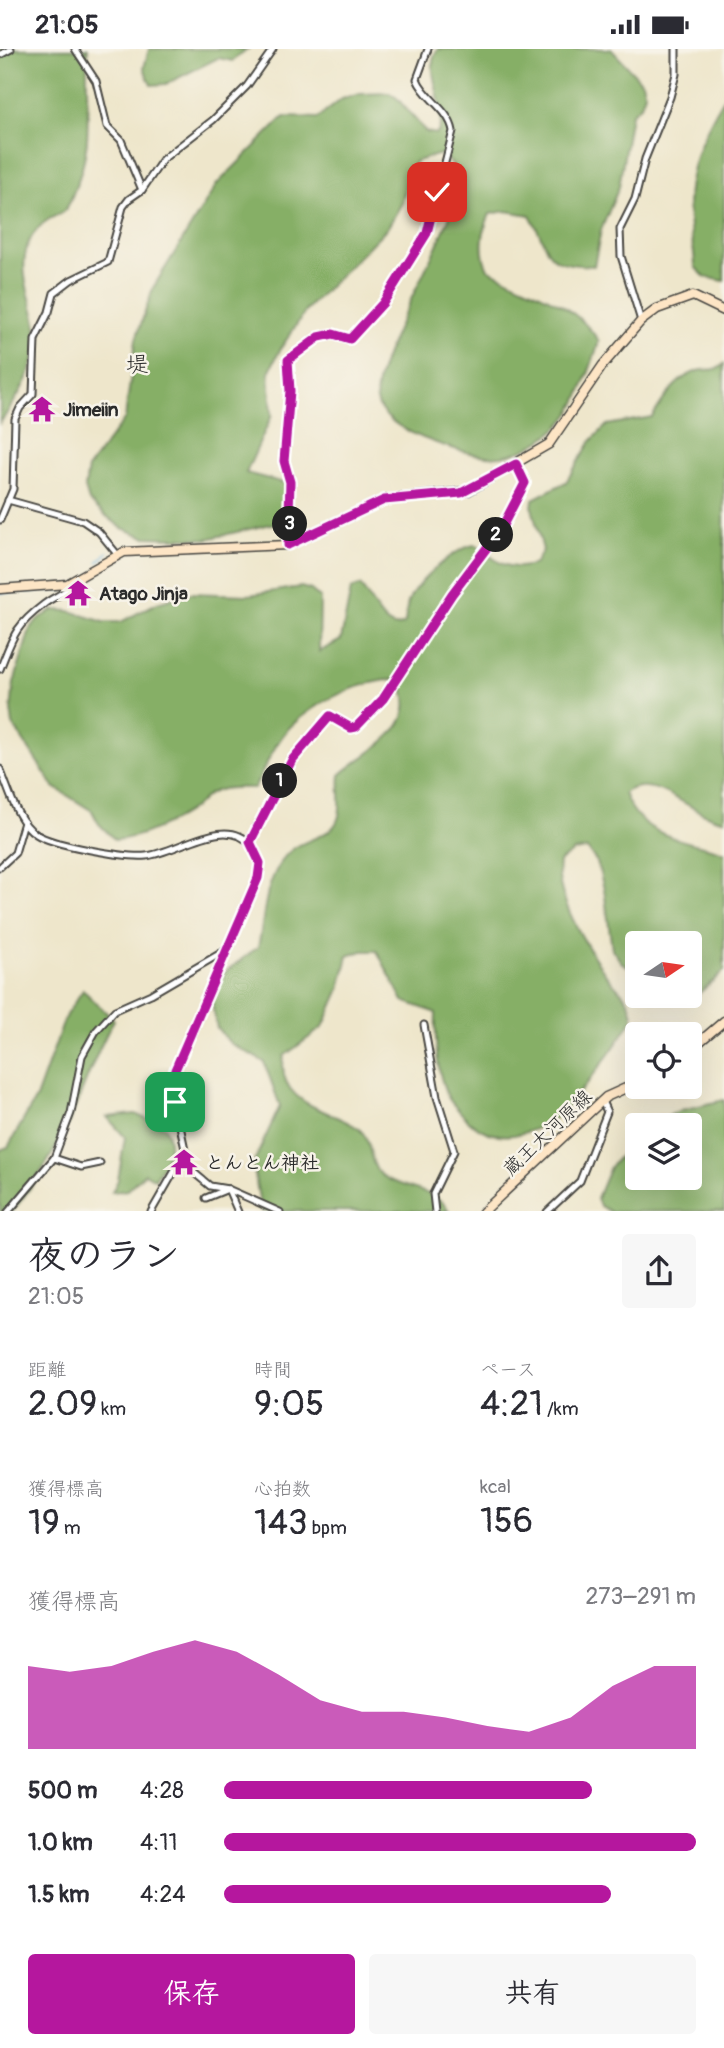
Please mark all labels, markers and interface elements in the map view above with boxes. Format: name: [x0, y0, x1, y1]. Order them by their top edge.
text: 21:05: [35, 9, 99, 41]
pin: [407, 162, 467, 222]
icon: check: [418, 173, 456, 211]
district label: 堤: [126, 350, 149, 379]
temple icon: Jimeiin: [27, 394, 57, 424]
place label: Jimeiin: [63, 398, 119, 422]
pin: 3: [272, 507, 308, 541]
text: 3: [284, 511, 295, 535]
pin: 2: [478, 517, 514, 553]
text: 2: [490, 522, 501, 546]
temple icon: Atago Jinja: [63, 578, 93, 608]
place label: Atago Jinja: [99, 582, 188, 606]
pin: 1: [262, 763, 298, 799]
text: 1: [276, 768, 283, 792]
north arrow: [625, 931, 702, 1008]
map controls: [625, 931, 702, 1190]
button: locate: [625, 1022, 702, 1099]
pin: [145, 1072, 205, 1132]
icon: arrive: [156, 1083, 194, 1121]
street label: 蔵王大河原線: [498, 1084, 597, 1181]
button: layers: [625, 1113, 702, 1190]
temple icon: とんとん神社: [169, 1147, 199, 1177]
place label: とんとん神社: [205, 1151, 319, 1175]
text: 夜のラン: [28, 1232, 180, 1280]
button: share: [622, 1234, 696, 1308]
text: 21:05: [28, 1282, 84, 1311]
text: 距離: [28, 1358, 66, 1382]
text: 時間: [254, 1358, 292, 1382]
text: ペース: [480, 1358, 536, 1382]
text: 2.09: [28, 1382, 97, 1426]
text: 9:05: [254, 1382, 324, 1426]
text: 4:21: [480, 1382, 543, 1426]
text: km: [97, 1397, 126, 1421]
text: /km: [543, 1397, 579, 1421]
text: kcal: [480, 1475, 511, 1499]
text: 獲得標高: [28, 1477, 104, 1501]
text: 心拍数: [254, 1477, 311, 1501]
text: 156: [480, 1499, 533, 1543]
text: 19: [28, 1501, 60, 1545]
text: 143: [254, 1501, 308, 1545]
text: m: [60, 1516, 81, 1540]
text: bpm: [308, 1516, 347, 1540]
text: 273–291 m: [585, 1582, 696, 1611]
text: 獲得標高: [28, 1587, 120, 1616]
text: 500 m: [28, 1776, 97, 1805]
text: 4:28: [140, 1776, 184, 1805]
text: 1.0 km: [28, 1828, 93, 1857]
text: 4:11: [140, 1828, 177, 1857]
text: 1.5 km: [28, 1880, 90, 1909]
text: 4:24: [140, 1880, 186, 1909]
button: 保存: [28, 1954, 355, 2034]
button: 共有: [369, 1954, 696, 2034]

